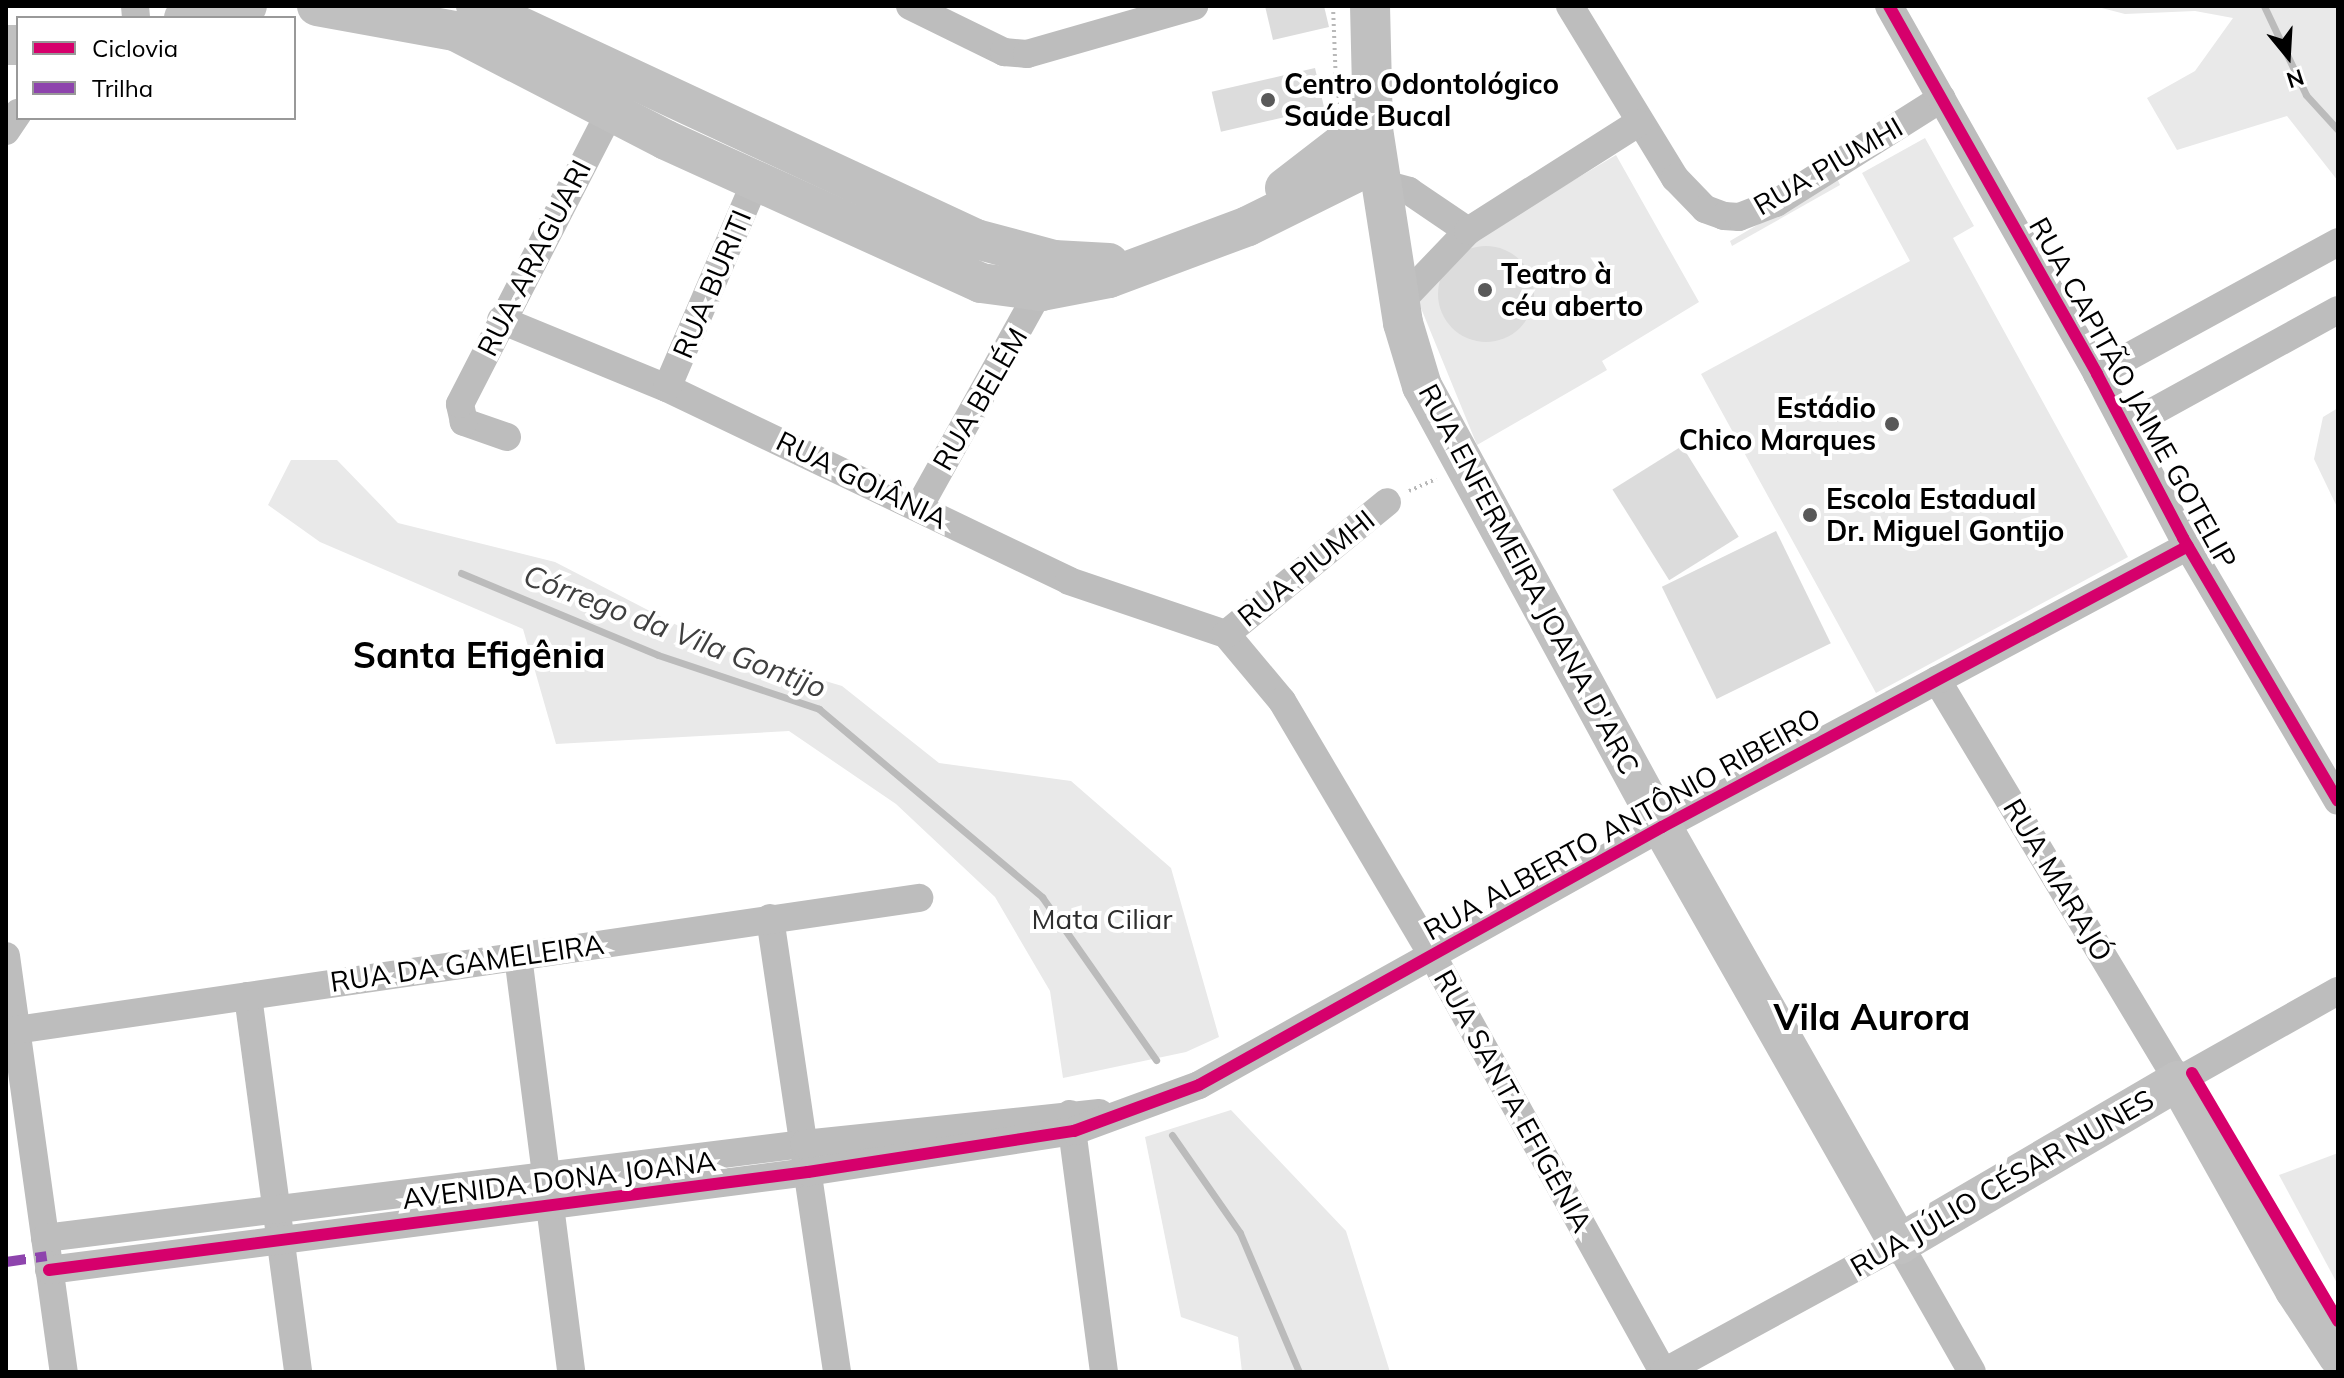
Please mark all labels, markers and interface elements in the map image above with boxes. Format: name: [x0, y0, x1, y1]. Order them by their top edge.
legend: [16, 16, 296, 120]
north arrow: [2248, 16, 2328, 96]
text: Ciclovia: [92, 33, 178, 63]
text: N: [2283, 63, 2308, 95]
place label: Centro Odontológico Saúde Bucal: [1284, 67, 1559, 133]
text: Trilha: [92, 73, 153, 103]
marker: Centro Odontológico Saúde Bucal: [1259, 91, 1277, 109]
street label: RUA PIUMHI: [1748, 110, 1908, 222]
street label: RUA ARAGUARI: [470, 154, 598, 362]
street label: RUA BURITI: [666, 205, 758, 363]
street label: RUA CAPITÃO JAIME GOTELIP: [2022, 212, 2244, 574]
place label: Teatro à céu aberto: [1501, 257, 1643, 323]
marker: Teatro à céu aberto: [1476, 281, 1494, 299]
street label: RUA BELÉM: [926, 322, 1034, 476]
street label: RUA ENFERMEIRA JOANA D'ARC: [1412, 378, 1646, 780]
place label: Estádio Chico Marques: [1679, 391, 1876, 457]
marker: Estádio Chico Marques: [1883, 415, 1901, 433]
street label: RUA GOIÂNIA: [771, 424, 953, 536]
place label: Escola Estadual Dr. Miguel Gontijo: [1826, 482, 2064, 548]
street label: RUA PIUMHI: [1231, 503, 1381, 633]
marker: Escola Estadual Dr. Miguel Gontijo: [1801, 506, 1819, 524]
water label: Córrego da Vila Gontijo: [519, 557, 831, 705]
district label: Santa Efigênia: [353, 633, 605, 677]
street label: RUA ALBERTO ANTÔNIO RIBEIRO: [1418, 701, 1826, 947]
street label: RUA MARAJÓ: [1996, 793, 2120, 967]
park label: Mata Ciliar: [1032, 902, 1172, 936]
street label: RUA DA GAMELEIRA: [328, 927, 606, 999]
street label: RUA SANTA EFIGÊNIA: [1427, 964, 1599, 1238]
district label: Vila Aurora: [1774, 995, 1970, 1039]
street label: RUA JÚLIO CÉSAR NUNES: [1844, 1082, 2160, 1284]
street label: AVENIDA DONA JOANA: [400, 1144, 718, 1216]

